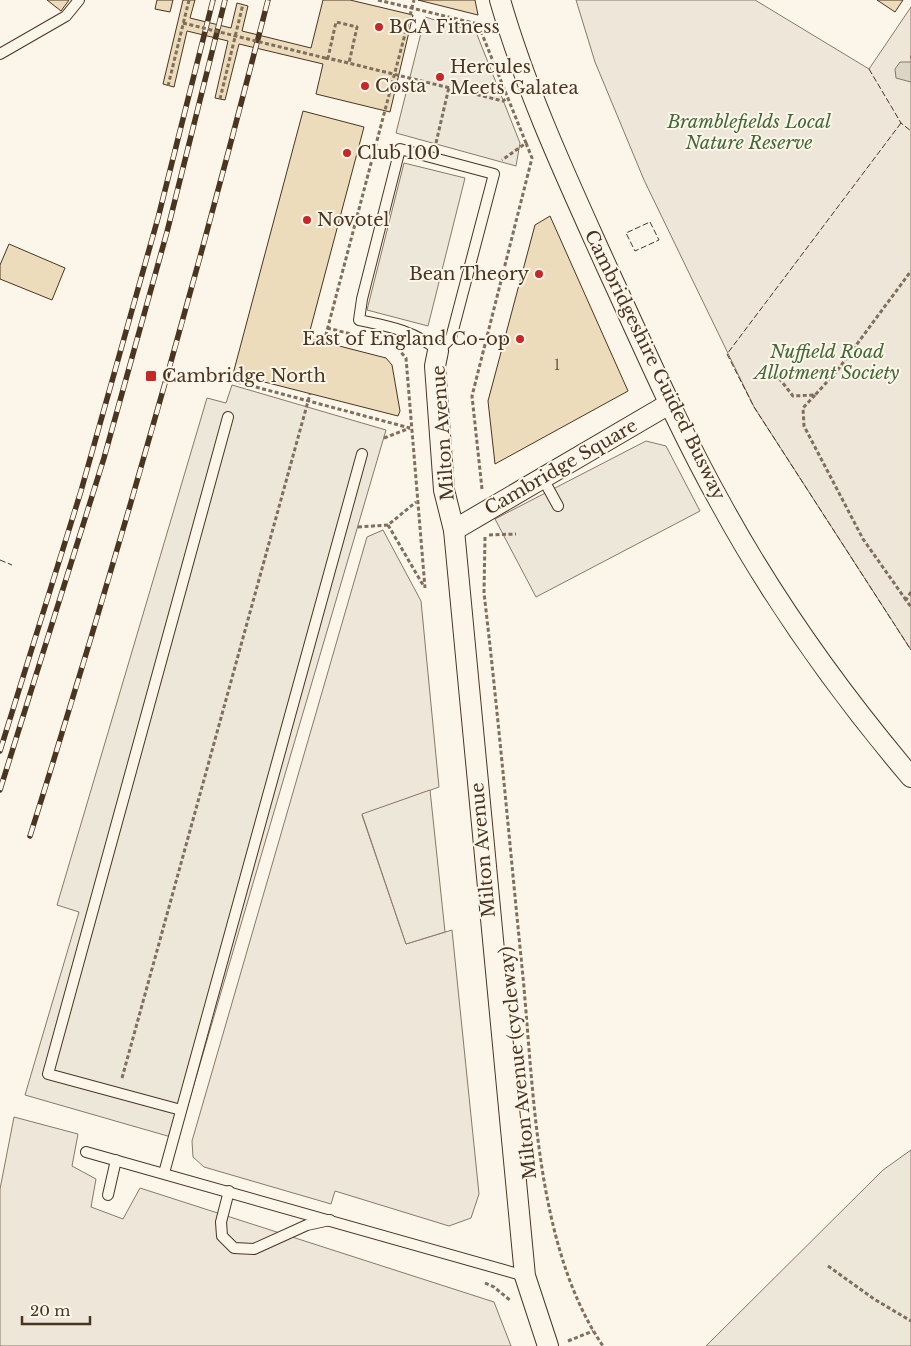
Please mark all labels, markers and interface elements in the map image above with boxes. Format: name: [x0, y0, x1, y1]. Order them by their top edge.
place label: BCA Fitness: [389, 16, 500, 38]
marker: BCA Fitness: [373, 21, 385, 33]
place label: Hercules Meets Galatea: [450, 56, 579, 99]
marker: Hercules Meets Galatea: [434, 71, 446, 83]
place label: Costa: [375, 75, 426, 97]
marker: Costa: [359, 80, 371, 92]
park label: Bramblefields Local Nature Reserve: [666, 111, 831, 154]
place label: Club 100: [357, 142, 440, 164]
marker: Club 100: [341, 147, 353, 159]
place label: Novotel: [317, 209, 390, 231]
marker: Novotel: [301, 214, 313, 226]
street label: Cambridgeshire Guided Busway: [580, 226, 730, 504]
place label: Bean Theory: [409, 263, 529, 285]
marker: Bean Theory: [533, 268, 545, 280]
place label: East of England Co-op: [302, 328, 510, 350]
marker: East of England Co-op: [514, 333, 526, 345]
park label: Nuffield Road Allotment Society: [753, 341, 900, 384]
house number: 1: [554, 355, 560, 374]
place label: Cambridge North: [162, 365, 326, 387]
street label: Milton Avenue: [427, 365, 459, 501]
marker: Cambridge North: [144, 369, 158, 383]
street label: Cambridge Square: [481, 414, 641, 520]
street label: Milton Avenue: [466, 782, 500, 918]
street label: Milton Avenue (cycleway): [495, 945, 541, 1181]
scale bar: [22, 1294, 90, 1326]
text: 20 m: [30, 1301, 70, 1320]

